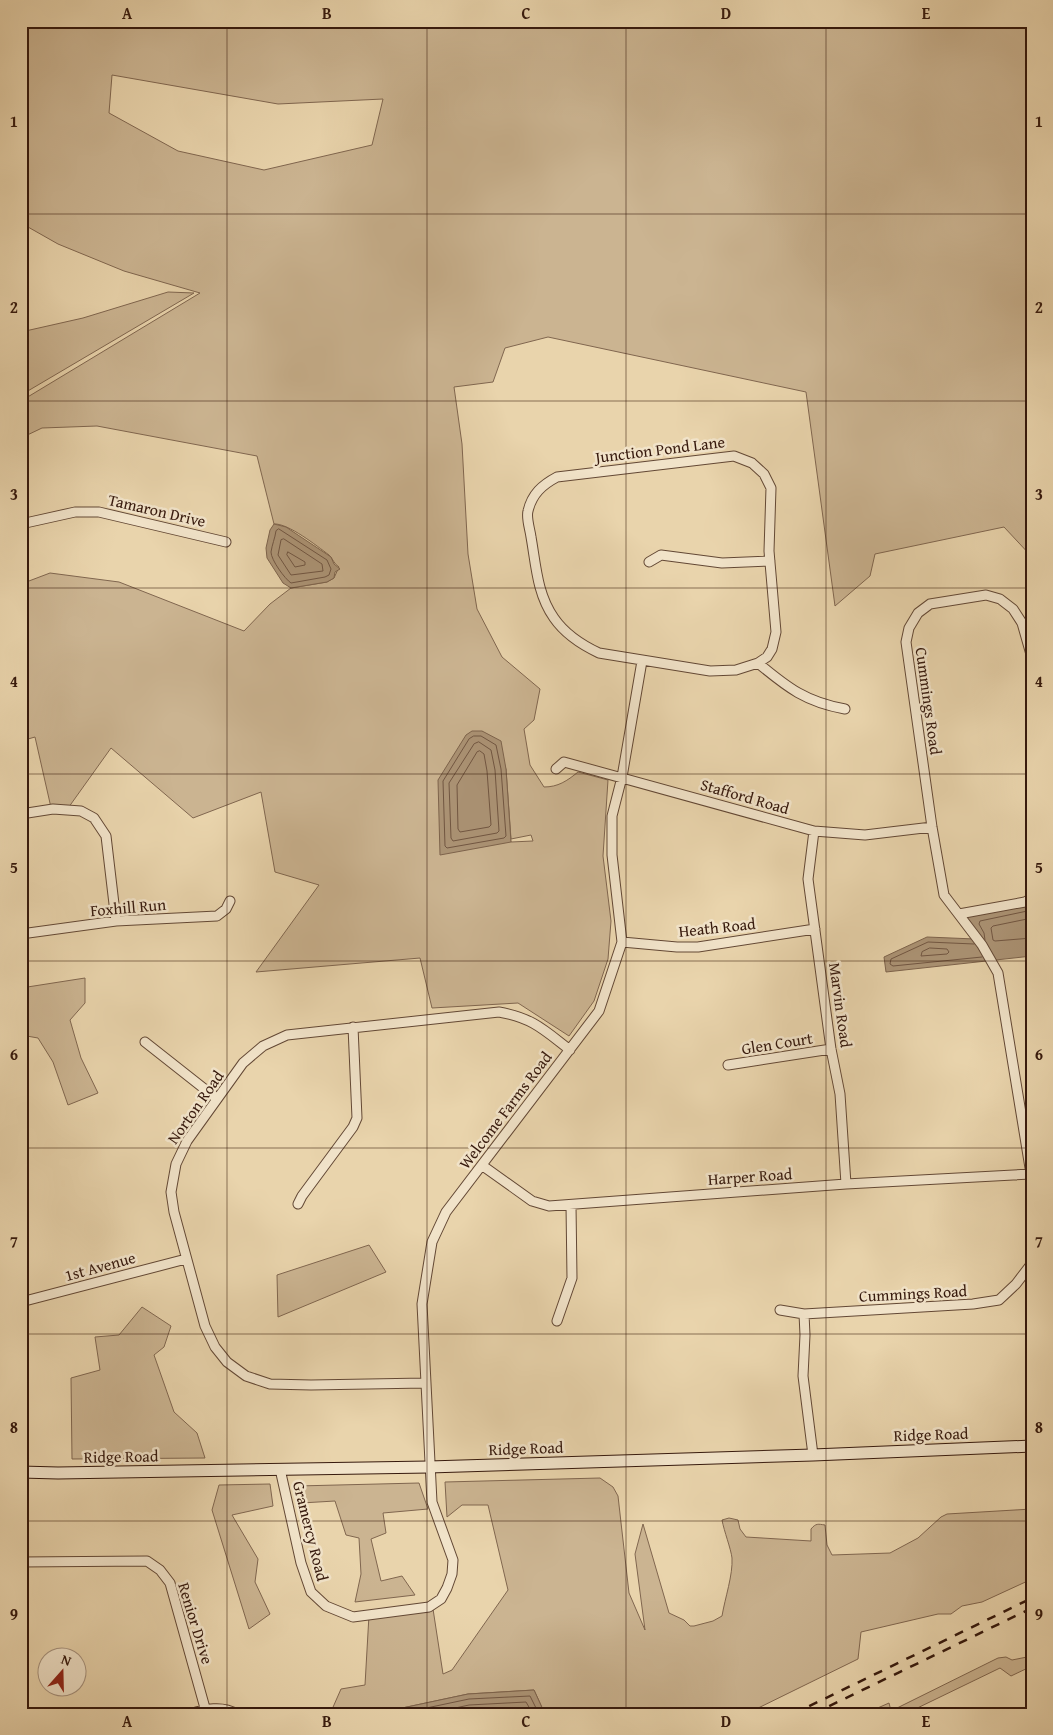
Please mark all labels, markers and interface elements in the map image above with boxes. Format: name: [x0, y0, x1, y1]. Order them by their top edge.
text: A: [122, 1, 133, 25]
text: B: [322, 1, 332, 25]
text: C: [521, 1, 531, 25]
text: D: [721, 1, 731, 25]
text: E: [922, 1, 931, 25]
text: 1: [10, 109, 18, 133]
text: 1: [1035, 109, 1043, 133]
text: 2: [10, 295, 18, 319]
text: 2: [1035, 295, 1043, 319]
street label: Junction Pond Lane: [592, 429, 726, 469]
text: 3: [10, 482, 18, 506]
text: 3: [1035, 482, 1043, 506]
street label: Tamaron Drive: [106, 487, 208, 533]
street label: Cummings Road: [910, 646, 948, 757]
text: 4: [10, 669, 18, 693]
text: 4: [1035, 669, 1043, 693]
street label: Stafford Road: [698, 772, 793, 820]
text: 5: [10, 855, 18, 879]
text: 5: [1035, 855, 1043, 879]
street label: Foxhill Run: [89, 892, 167, 922]
street label: Heath Road: [677, 911, 757, 943]
street label: Marvin Road: [823, 961, 859, 1050]
street label: Glen Court: [740, 1025, 815, 1060]
text: 6: [10, 1042, 18, 1066]
text: 6: [1035, 1042, 1043, 1066]
street label: Welcome Farms Road: [453, 1046, 558, 1174]
street label: Norton Road: [161, 1065, 229, 1149]
street label: Harper Road: [707, 1161, 793, 1191]
text: 7: [10, 1229, 18, 1253]
text: 7: [1035, 1229, 1043, 1253]
street label: 1st Avenue: [62, 1245, 138, 1287]
street label: Cummings Road: [858, 1278, 968, 1308]
text: 8: [10, 1415, 18, 1439]
text: 8: [1035, 1415, 1043, 1439]
street label: Ridge Road: [893, 1421, 969, 1447]
street label: Ridge Road: [488, 1435, 564, 1461]
street label: Ridge Road: [83, 1443, 159, 1469]
street label: Gramercy Road: [287, 1478, 335, 1584]
street label: Renior Drive: [172, 1579, 220, 1667]
text: 9: [10, 1602, 18, 1626]
text: 9: [1035, 1602, 1043, 1626]
north arrow: [38, 1648, 88, 1698]
text: N: [59, 1649, 75, 1671]
text: A: [122, 1709, 133, 1733]
text: B: [322, 1709, 332, 1733]
text: C: [521, 1709, 531, 1733]
text: D: [721, 1709, 731, 1733]
text: E: [922, 1709, 931, 1733]

